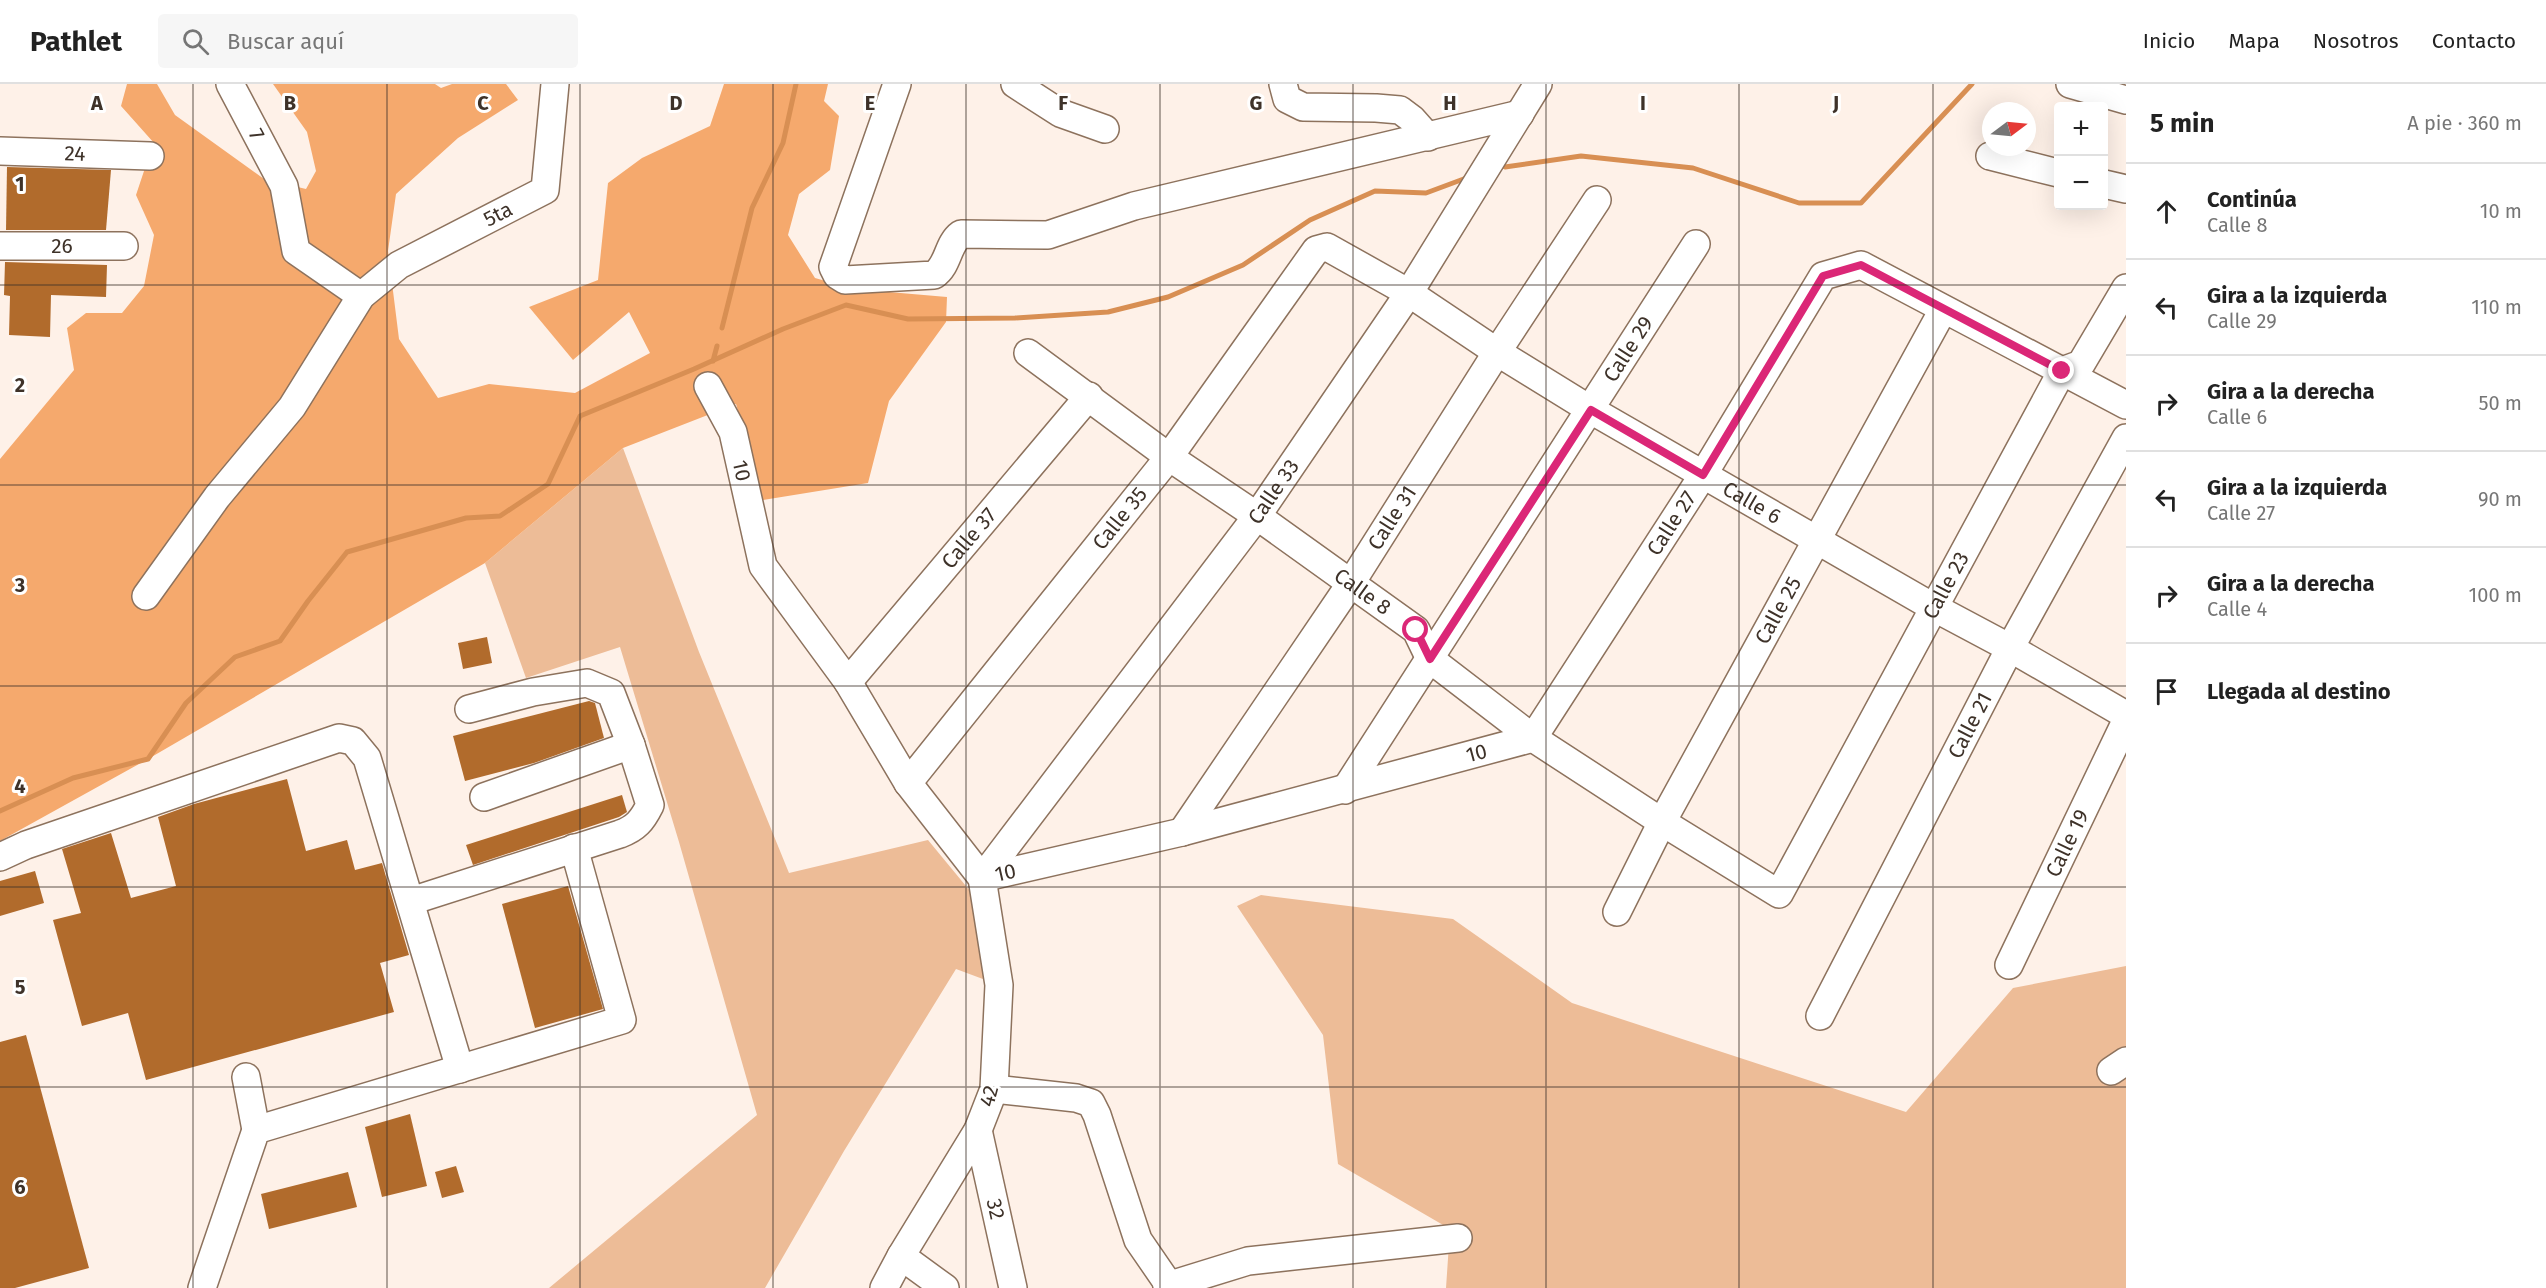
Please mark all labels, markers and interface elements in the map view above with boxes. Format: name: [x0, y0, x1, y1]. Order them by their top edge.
search box: [158, 14, 578, 68]
text: Pathlet: [30, 25, 122, 58]
icon: search: [179, 25, 212, 58]
text: Buscar aquí: [227, 28, 344, 55]
text: Inicio: [2143, 28, 2195, 54]
text: Mapa: [2228, 28, 2280, 54]
text: Nosotros: [2313, 28, 2399, 54]
text: Contacto: [2432, 28, 2516, 54]
text: A: [90, 91, 104, 115]
text: B: [284, 91, 296, 115]
text: C: [477, 91, 489, 115]
text: D: [669, 91, 683, 115]
text: E: [865, 91, 875, 115]
text: F: [1058, 91, 1068, 115]
text: G: [1250, 91, 1262, 115]
text: H: [1443, 91, 1457, 115]
text: I: [1640, 91, 1646, 115]
text: J: [1832, 91, 1839, 115]
north arrow: [1982, 102, 2036, 156]
map controls: [2054, 102, 2108, 210]
button: +: [2054, 102, 2108, 156]
text: 5 min: [2150, 108, 2214, 139]
text: A pie · 360 m: [2407, 111, 2522, 135]
street label: 7: [243, 124, 270, 145]
street label: 24: [64, 140, 86, 167]
button: −: [2054, 156, 2108, 210]
text: 1: [15, 172, 25, 196]
text: Continúa: [2207, 186, 2297, 213]
icon: ahead: [2150, 195, 2183, 228]
street label: 5ta: [479, 196, 517, 232]
text: 10 m: [2480, 199, 2522, 223]
text: Calle 8: [2207, 213, 2268, 237]
street label: 26: [51, 233, 73, 259]
text: Gira a la izquierda: [2207, 282, 2387, 309]
icon: left: [2150, 291, 2183, 324]
text: 110 m: [2471, 295, 2522, 319]
text: Calle 29: [2207, 309, 2277, 333]
street label: Calle 29: [1598, 311, 1659, 387]
route end: [2048, 357, 2074, 383]
text: 2: [15, 373, 25, 397]
text: Gira a la derecha: [2207, 378, 2375, 405]
icon: right: [2150, 387, 2183, 420]
text: 50 m: [2478, 391, 2522, 415]
text: Calle 6: [2207, 405, 2267, 429]
street label: Calle 33: [1242, 454, 1305, 530]
street label: 10: [727, 458, 757, 484]
text: Gira a la izquierda: [2207, 474, 2387, 501]
street label: Calle 6: [1718, 476, 1786, 530]
street label: Calle 31: [1362, 481, 1422, 555]
street label: Calle 35: [1087, 482, 1153, 555]
icon: left: [2150, 483, 2183, 516]
street label: Calle 27: [1641, 486, 1702, 561]
text: 90 m: [2478, 487, 2522, 511]
text: Calle 27: [2207, 501, 2275, 525]
street label: Calle 37: [936, 502, 1002, 574]
street label: Calle 23: [1917, 547, 1975, 624]
street label: Calle 8: [1329, 563, 1396, 621]
text: Gira a la derecha: [2207, 570, 2375, 597]
street label: Calle 25: [1749, 572, 1807, 649]
text: 3: [14, 573, 25, 597]
icon: right: [2150, 579, 2183, 612]
text: 100 m: [2469, 583, 2522, 607]
text: Calle 4: [2207, 597, 2267, 621]
route start: [1402, 616, 1428, 642]
icon: arrive: [2150, 675, 2183, 708]
text: Llegada al destino: [2207, 678, 2391, 705]
street label: Calle 21: [1942, 688, 1998, 763]
street label: 10: [1463, 738, 1490, 768]
text: 4: [14, 774, 26, 798]
street label: Calle 19: [2040, 805, 2095, 881]
street label: 10: [992, 858, 1018, 888]
text: 5: [15, 975, 26, 999]
street label: 42: [974, 1082, 1004, 1110]
text: 6: [14, 1175, 26, 1199]
street label: 32: [981, 1196, 1010, 1222]

